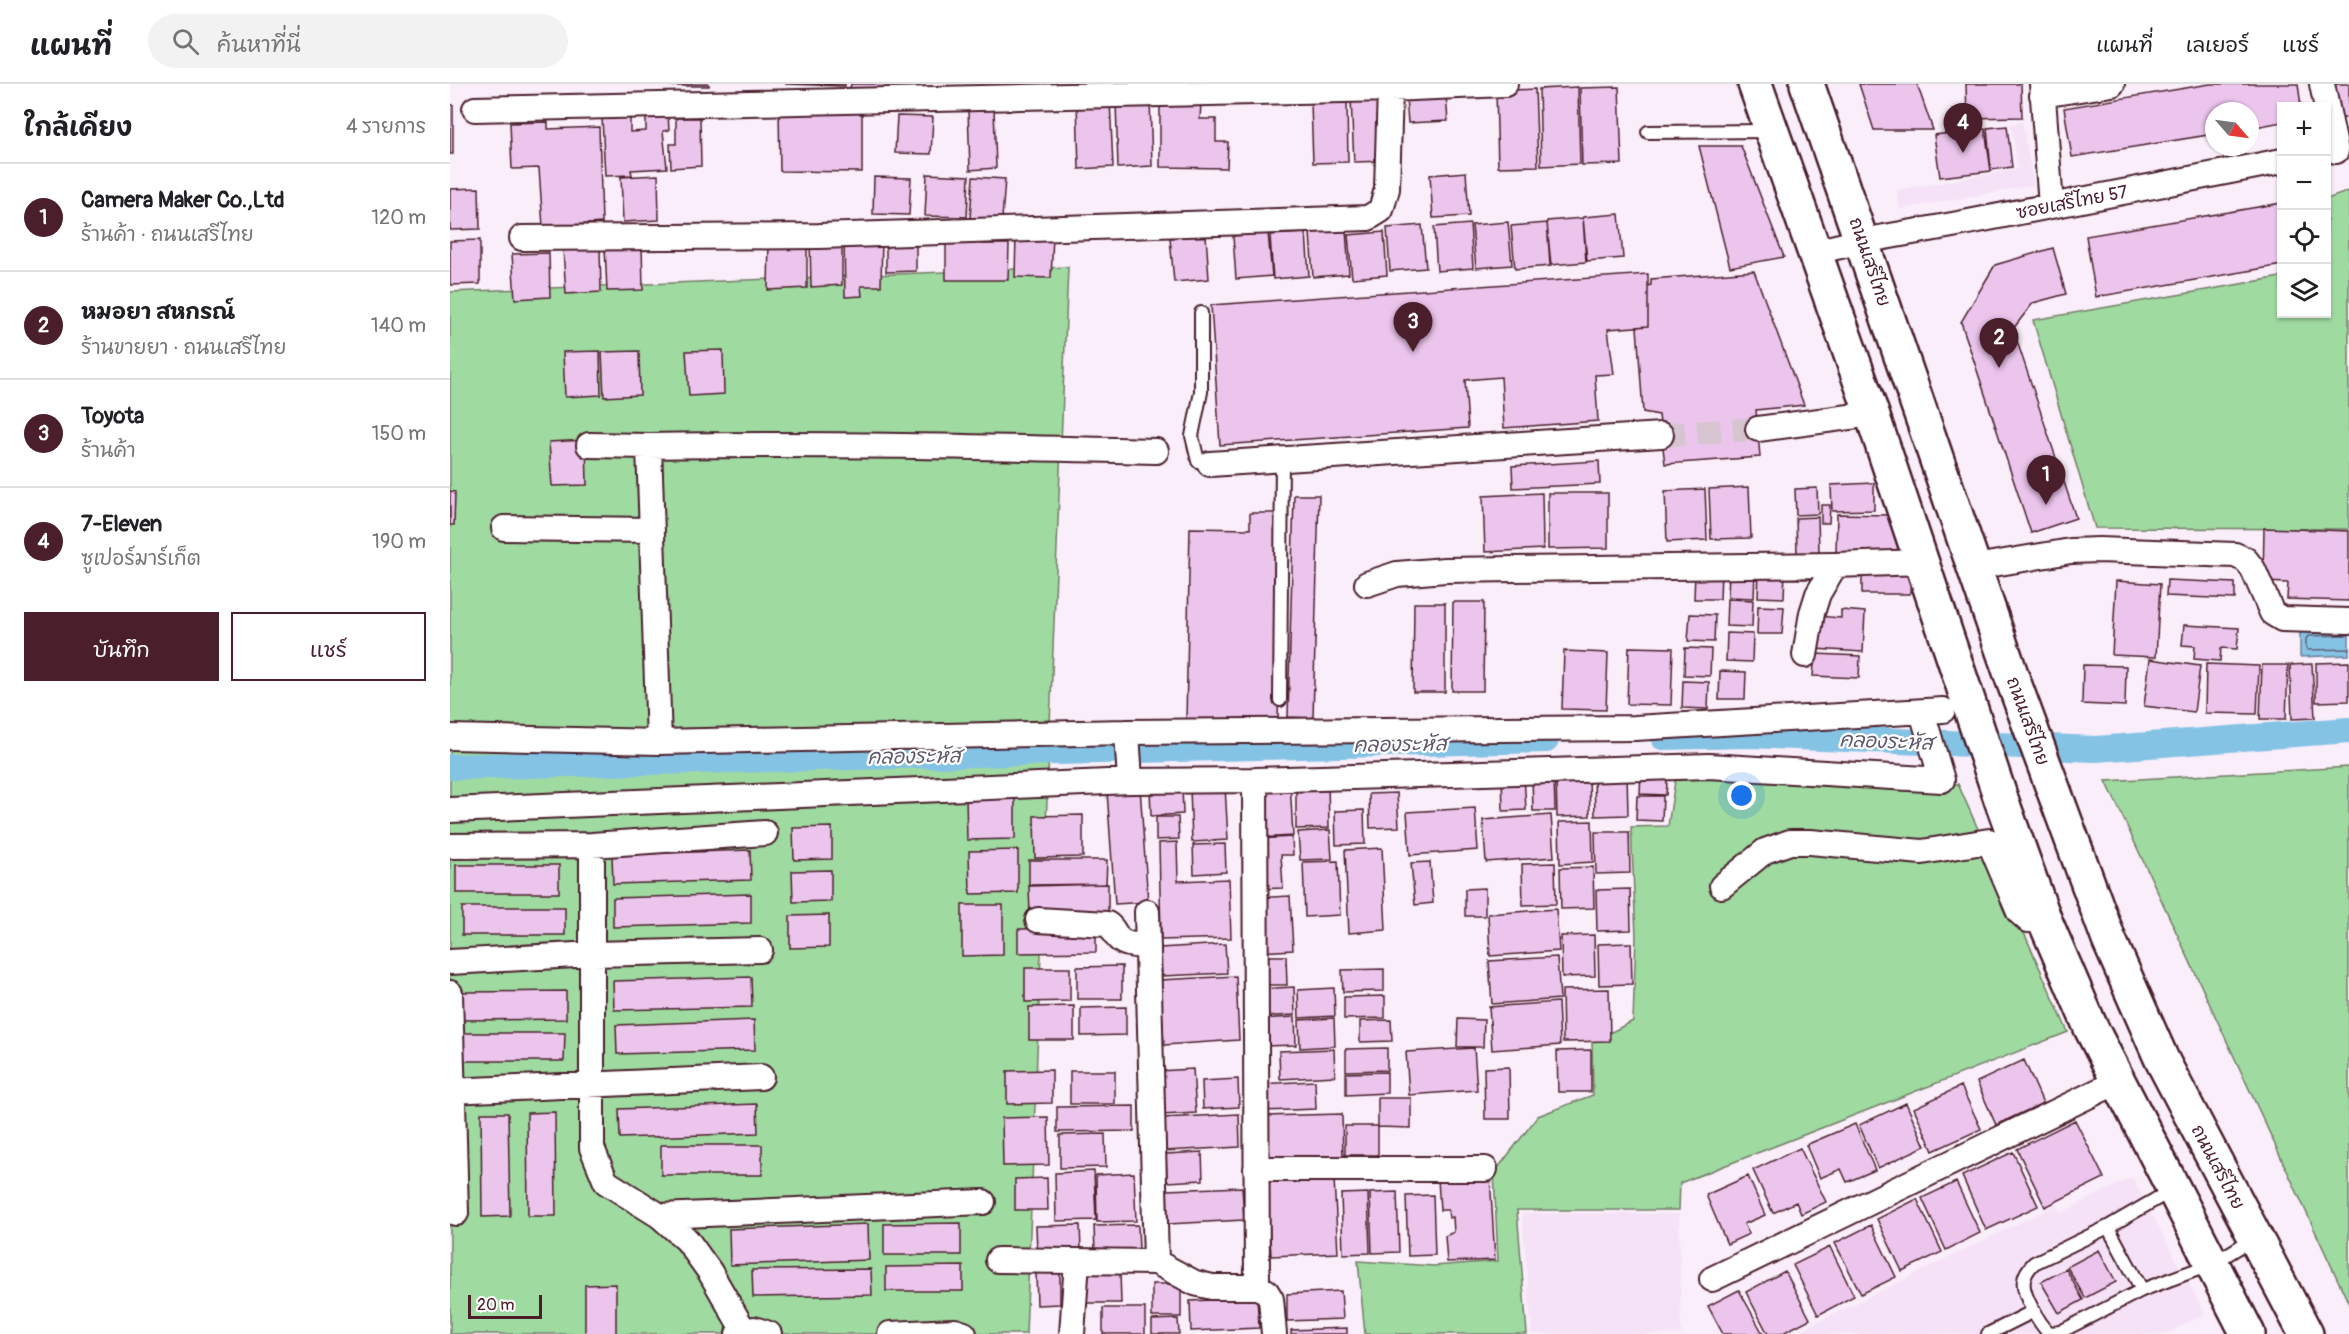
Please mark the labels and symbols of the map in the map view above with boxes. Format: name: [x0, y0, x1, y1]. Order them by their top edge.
north arrow: [2205, 102, 2259, 156]
pin: 4: [1944, 104, 1982, 153]
street label: ซอยเสรีไทย 57: [2014, 178, 2130, 225]
street label: ถนนเสรีไทย: [1844, 214, 1897, 310]
pin: 3: [1394, 302, 1432, 352]
pin: 2: [1980, 318, 2018, 368]
pin: 1: [2026, 456, 2066, 505]
street label: ถนนเสรีไทย: [2001, 673, 2056, 769]
water label: คลองระหัส: [1839, 727, 1938, 756]
water label: คลองระหัส: [1353, 731, 1452, 758]
water label: คลองระหัส: [867, 743, 966, 770]
your location: [1727, 781, 1756, 810]
street label: ถนนเสรีไทย: [2186, 1120, 2251, 1214]
scale bar: [468, 1292, 542, 1320]

